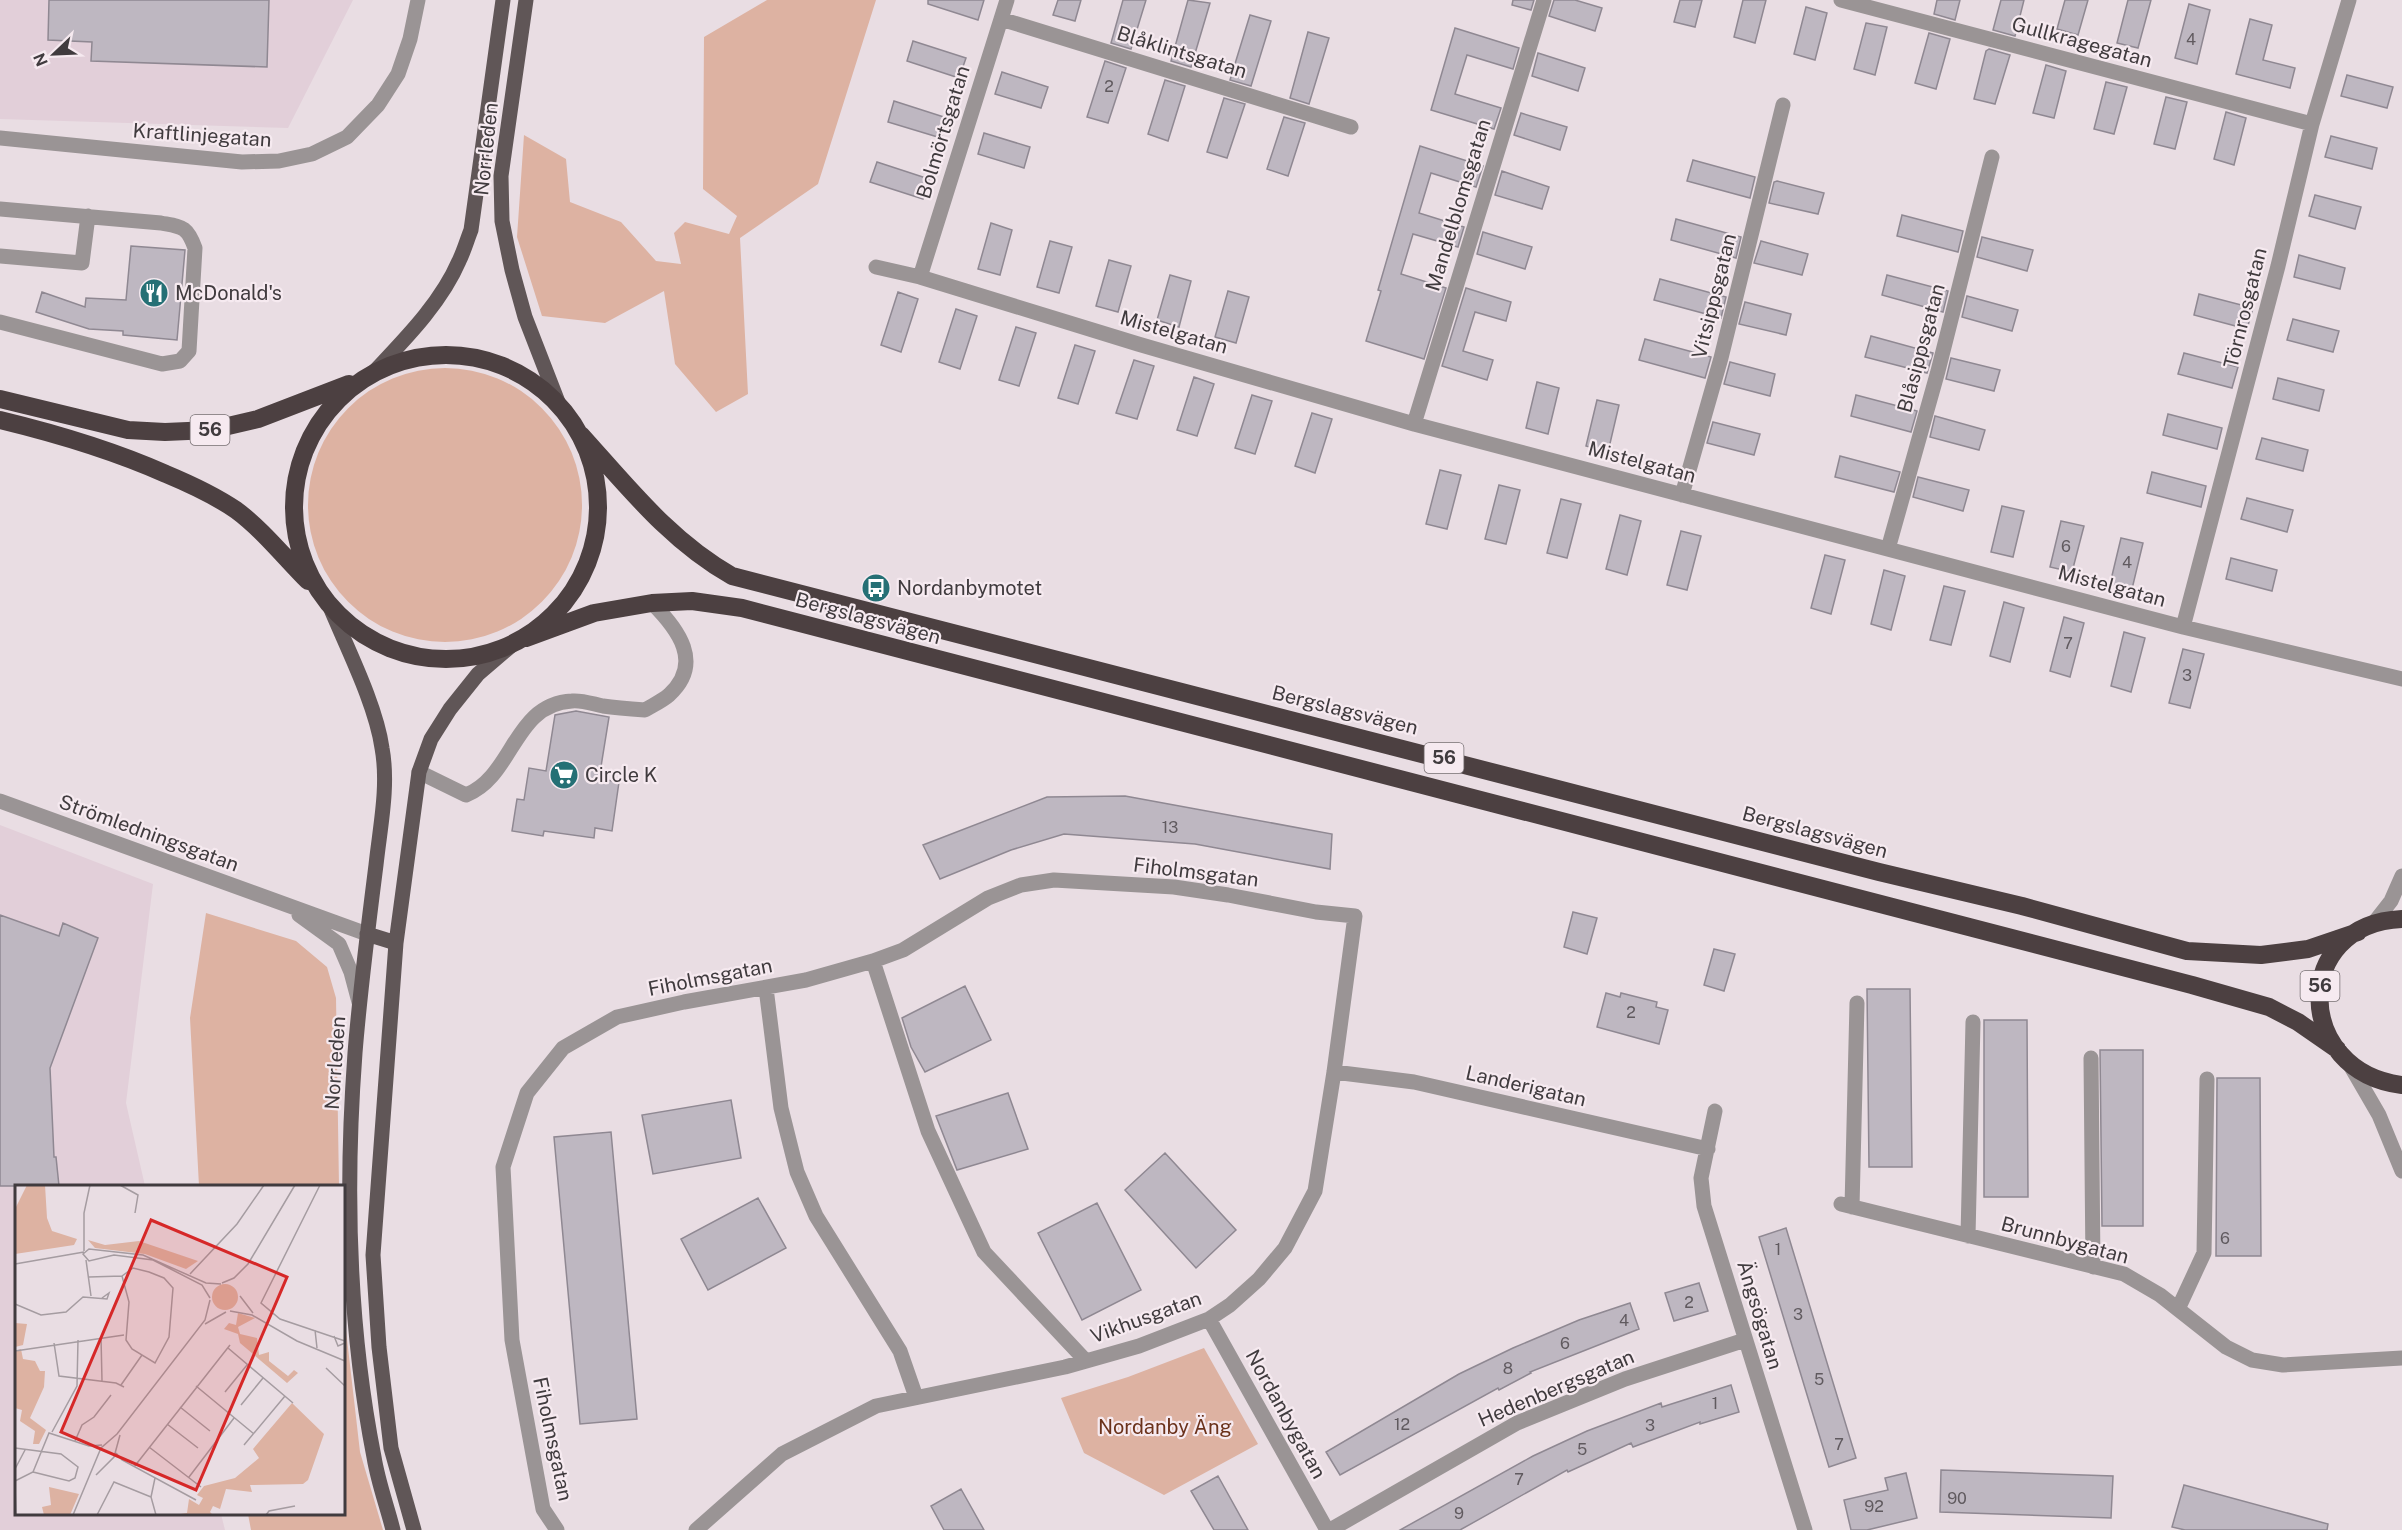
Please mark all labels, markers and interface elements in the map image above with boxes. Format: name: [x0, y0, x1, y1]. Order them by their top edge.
street label: Gullkragegatan: [2009, 12, 2155, 72]
street label: Blåklintsgatan: [1114, 21, 1250, 83]
north arrow: [24, 24, 84, 84]
house number: 4: [2186, 30, 2196, 49]
text: N: [29, 50, 52, 69]
street label: Bolmörtsgatan: [911, 63, 975, 201]
house number: 2: [1104, 77, 1114, 96]
street label: Norrleden: [469, 101, 503, 197]
street label: Mandelblomsgatan: [1420, 116, 1496, 294]
street label: Kraftlinjegatan: [132, 118, 272, 152]
street label: Vitsippsgatan: [1687, 231, 1741, 361]
street label: Törnrosgatan: [2218, 245, 2272, 371]
restaurant icon: McDonald's: [138, 277, 170, 309]
place label: McDonald's: [175, 281, 282, 305]
street label: Blåsippsgatan: [1892, 281, 1950, 415]
street label: Mistelgatan: [1117, 305, 1231, 359]
road number: 56: [190, 415, 230, 445]
street label: Mistelgatan: [1585, 436, 1699, 488]
house number: 6: [2061, 537, 2071, 556]
house number: 4: [2122, 553, 2132, 572]
street label: Mistelgatan: [2055, 560, 2169, 612]
bus stop icon: Nordanbymotet: [860, 572, 892, 604]
place label: Nordanbymotet: [897, 576, 1042, 600]
street label: Bergslagsvägen: [793, 587, 943, 649]
house number: 7: [2063, 634, 2073, 653]
house number: 3: [2182, 666, 2192, 685]
street label: Bergslagsvägen: [1270, 680, 1420, 740]
road number: 56: [1424, 743, 1464, 773]
supermarket icon: Circle K: [548, 759, 580, 791]
place label: Circle K: [585, 763, 658, 787]
street label: Strömledningsgatan: [56, 789, 242, 877]
street label: Bergslagsvägen: [1740, 801, 1890, 863]
house number: 13: [1162, 818, 1178, 837]
street label: Fiholmsgatan: [1132, 852, 1260, 892]
street label: Fiholmsgatan: [646, 953, 774, 1001]
road number: 56: [2300, 971, 2340, 1001]
house number: 2: [1626, 1003, 1636, 1022]
street label: Norrleden: [320, 1015, 350, 1111]
street label: Landerigatan: [1463, 1060, 1589, 1112]
inset map: [15, 1185, 345, 1515]
street label: Brunnbygatan: [1998, 1211, 2132, 1269]
house number: 6: [2220, 1229, 2230, 1248]
house number: 1: [1775, 1240, 1781, 1259]
street label: Ängsögatan: [1732, 1258, 1788, 1372]
street label: Vikhusgatan: [1087, 1286, 1205, 1348]
house number: 2: [1684, 1293, 1694, 1312]
house number: 3: [1793, 1305, 1803, 1324]
house number: 4: [1619, 1311, 1629, 1330]
house number: 6: [1560, 1334, 1570, 1353]
street label: Hedenbergsgatan: [1474, 1344, 1638, 1432]
street label: Nordanbygatan: [1241, 1345, 1331, 1483]
house number: 8: [1503, 1359, 1513, 1378]
house number: 5: [1814, 1370, 1824, 1389]
street label: Fiholmsgatan: [528, 1375, 578, 1503]
house number: 1: [1712, 1394, 1718, 1413]
park label: Nordanby Äng: [1098, 1415, 1232, 1439]
house number: 12: [1394, 1415, 1410, 1434]
house number: 3: [1645, 1416, 1655, 1435]
house number: 7: [1834, 1435, 1844, 1454]
house number: 5: [1577, 1440, 1587, 1459]
house number: 7: [1514, 1470, 1524, 1489]
house number: 90: [1947, 1489, 1967, 1508]
house number: 92: [1864, 1497, 1884, 1516]
house number: 9: [1454, 1504, 1464, 1523]

